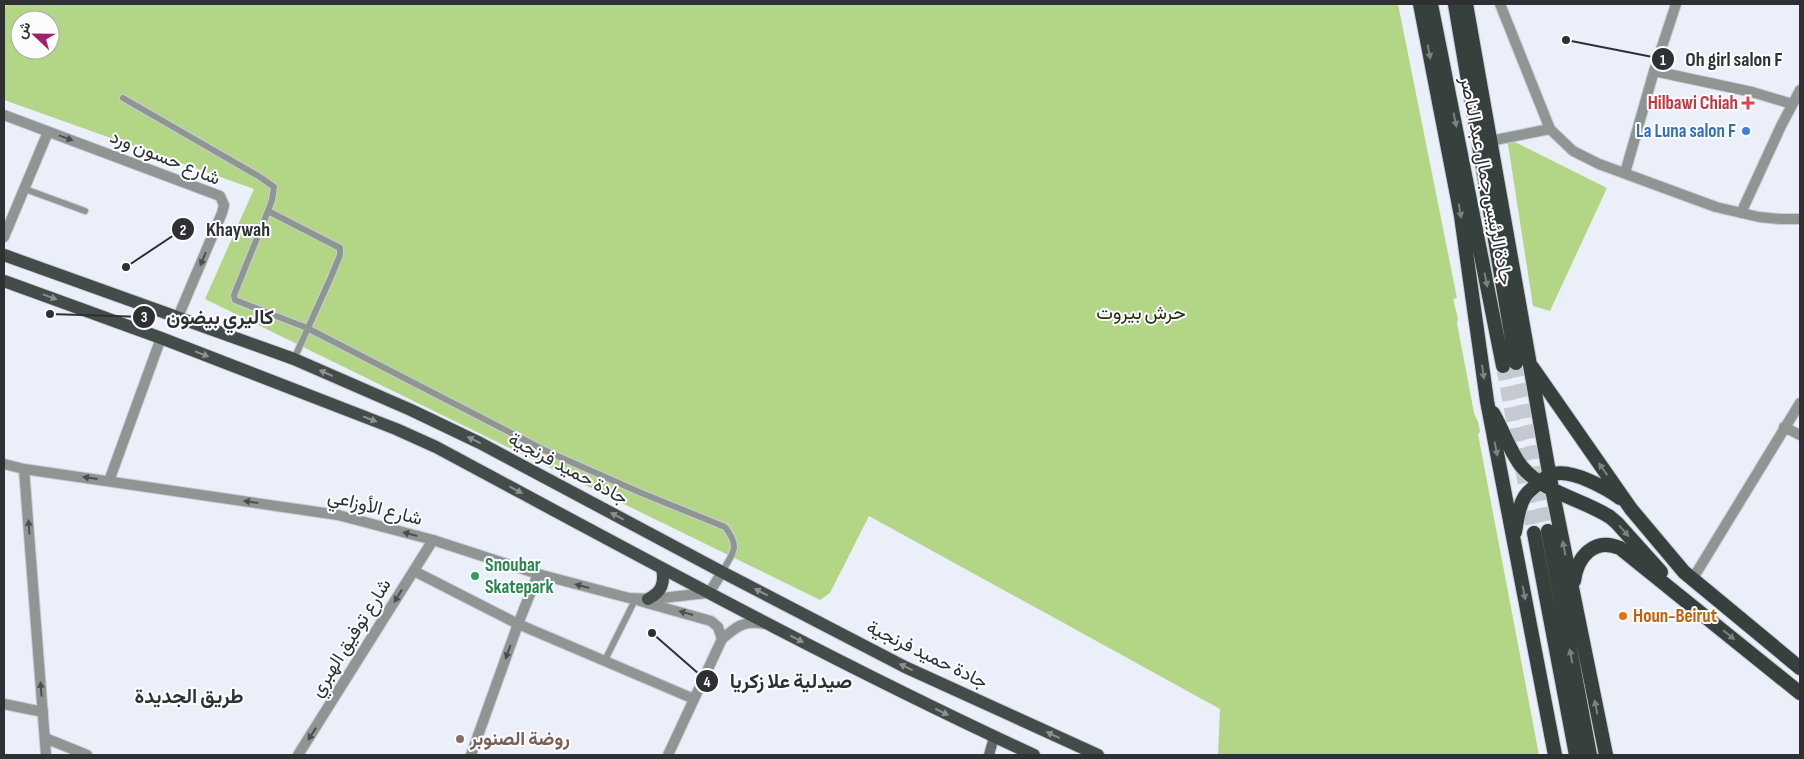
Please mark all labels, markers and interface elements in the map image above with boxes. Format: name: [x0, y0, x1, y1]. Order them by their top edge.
north arrow: [10, 10, 60, 60]
text: ش: [12, 19, 35, 41]
callout: Oh girl salon F: [1650, 42, 1792, 77]
one-way arrow: [1426, 44, 1434, 60]
text: Oh girl salon F: [1685, 48, 1783, 72]
text: 1: [1660, 51, 1666, 70]
street label: جادة الرئيس جمال عبد الناصر: [1454, 74, 1517, 287]
place label: Hilbawi Chiah: [1648, 92, 1738, 115]
marker: Hilbawi Chiah: [1742, 97, 1754, 109]
one-way arrow: [1451, 113, 1459, 128]
place label: La Luna salon F: [1636, 120, 1736, 143]
street label: شارع حسون ورد: [107, 125, 224, 191]
marker: La Luna salon F: [1740, 125, 1752, 137]
one-way arrow: [59, 134, 74, 142]
one-way arrow: [1456, 204, 1464, 220]
callout: Khaywah: [171, 212, 280, 247]
text: Khaywah: [206, 218, 270, 242]
text: 2: [180, 221, 186, 240]
one-way arrow: [199, 252, 207, 266]
one-way arrow: [1482, 272, 1490, 287]
one-way arrow: [42, 294, 57, 301]
callout: كاليري بيضون: [131, 299, 284, 334]
park label: حرش بيروت: [1096, 302, 1186, 325]
text: كاليري بيضون: [166, 306, 274, 334]
text: 3: [141, 308, 148, 327]
one-way arrow: [195, 350, 209, 358]
one-way arrow: [1479, 364, 1487, 380]
one-way arrow: [319, 368, 333, 376]
one-way arrow: [363, 415, 378, 423]
street label: جادة حميد فرنجية: [504, 428, 632, 510]
one-way arrow: [467, 436, 481, 444]
one-way arrow: [1492, 441, 1500, 457]
one-way arrow: [1598, 462, 1608, 476]
one-way arrow: [82, 474, 98, 482]
street label: شارع الأوزاعي: [325, 485, 425, 534]
one-way arrow: [509, 485, 523, 494]
one-way arrow: [243, 498, 259, 506]
one-way arrow: [610, 512, 624, 520]
one-way arrow: [24, 519, 32, 535]
one-way arrow: [1618, 524, 1630, 536]
one-way arrow: [402, 530, 417, 538]
one-way arrow: [1560, 540, 1568, 556]
place label: Snoubar Skatepark: [485, 554, 553, 599]
marker: Snoubar Skatepark: [469, 570, 481, 582]
street label: شارع توفيق الهبري: [305, 574, 399, 703]
one-way arrow: [575, 581, 590, 589]
one-way arrow: [1520, 586, 1528, 602]
one-way arrow: [753, 588, 768, 596]
one-way arrow: [393, 590, 402, 603]
place label: Houn-Beirut: [1633, 605, 1717, 628]
one-way arrow: [678, 609, 694, 617]
marker: Houn-Beirut: [1617, 610, 1629, 622]
street label: جادة حميد فرنجية: [863, 616, 991, 694]
one-way arrow: [1722, 630, 1735, 641]
one-way arrow: [790, 635, 804, 643]
one-way arrow: [504, 645, 512, 660]
one-way arrow: [1567, 647, 1575, 663]
one-way arrow: [899, 663, 913, 671]
callout: صيدلية علا زكريا: [694, 664, 862, 699]
text: صيدلية علا زكريا: [730, 670, 852, 694]
text: 4: [704, 673, 711, 692]
one-way arrow: [37, 681, 45, 697]
district label: طريق الجديدة: [135, 685, 243, 709]
one-way arrow: [1592, 699, 1600, 715]
one-way arrow: [935, 708, 949, 716]
one-way arrow: [307, 727, 316, 741]
place label: روضة الصنوبر: [469, 728, 570, 751]
one-way arrow: [1046, 730, 1060, 738]
marker: روضة الصنوبر: [454, 733, 466, 745]

